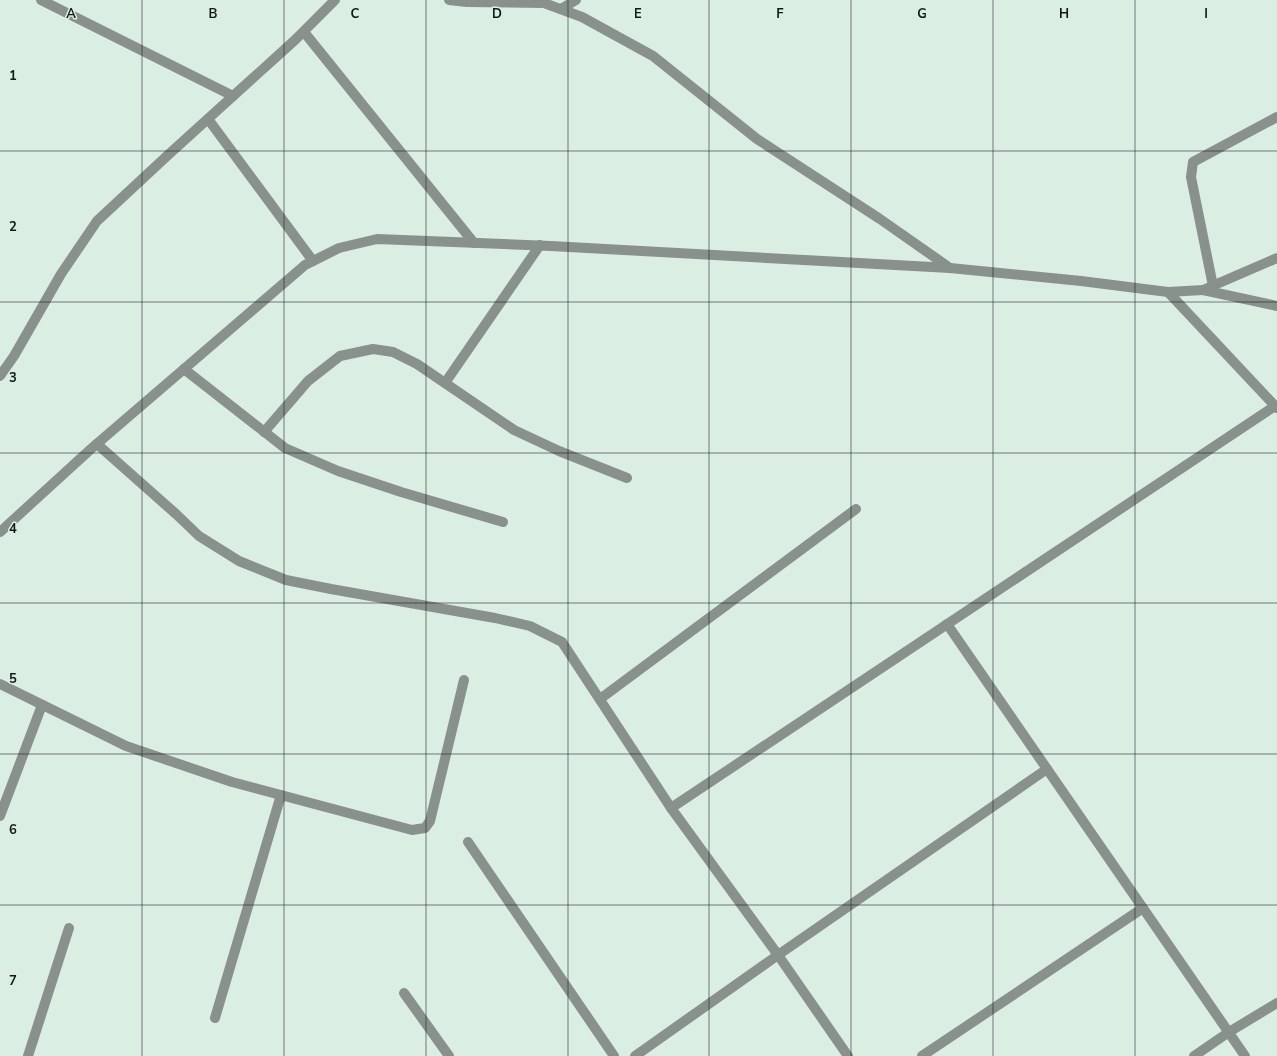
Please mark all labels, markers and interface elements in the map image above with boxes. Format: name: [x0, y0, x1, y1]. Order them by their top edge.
text: A: [66, 5, 76, 23]
text: B: [209, 5, 218, 23]
text: C: [351, 5, 360, 23]
text: D: [492, 5, 502, 23]
text: E: [634, 5, 642, 23]
text: F: [776, 5, 784, 23]
text: G: [917, 5, 927, 23]
text: H: [1059, 5, 1069, 23]
text: I: [1204, 5, 1208, 23]
text: 1: [9, 67, 17, 85]
text: 2: [9, 218, 17, 236]
text: 3: [9, 369, 17, 387]
text: 4: [9, 520, 17, 538]
text: 5: [9, 670, 17, 688]
text: 6: [9, 821, 17, 839]
text: 7: [9, 972, 17, 990]

